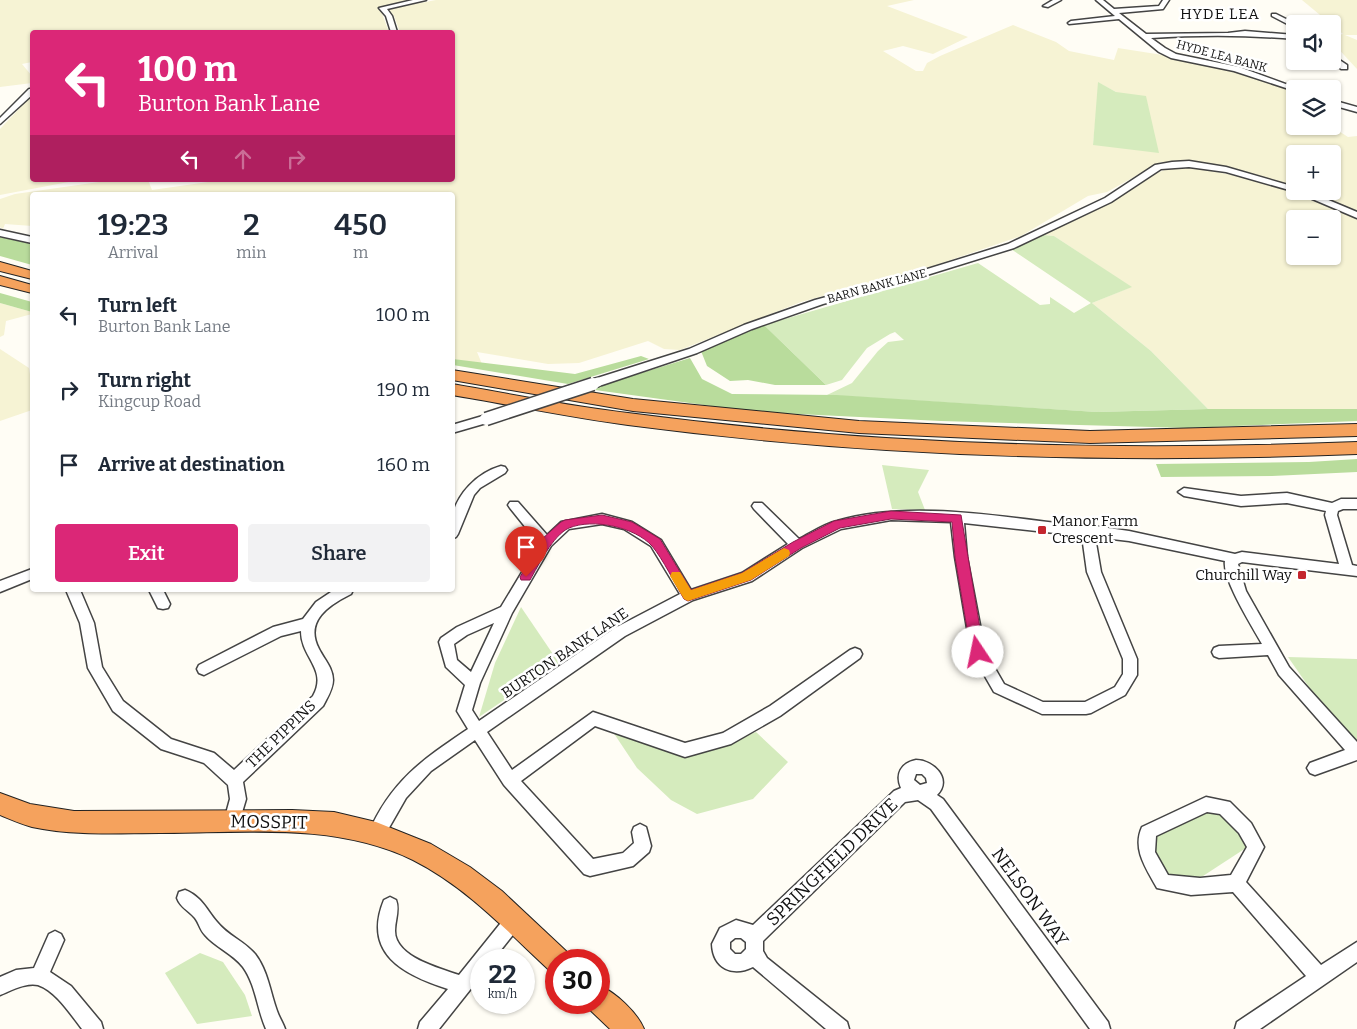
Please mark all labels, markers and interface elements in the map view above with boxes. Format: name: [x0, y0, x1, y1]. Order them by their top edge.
district label: HYDE LEA: [1180, 5, 1260, 23]
map controls: [1286, 15, 1341, 265]
button: sound: [1286, 15, 1341, 70]
street label: HYDE LEA BANK: [1175, 37, 1269, 75]
text: 100 m: [138, 48, 237, 90]
icon: left: [55, 50, 120, 115]
button: layers: [1286, 80, 1341, 135]
text: Burton Bank Lane: [138, 90, 320, 117]
icon: left: [176, 145, 204, 173]
icon: ahead: [229, 145, 257, 173]
icon: right: [282, 145, 310, 173]
button: +: [1286, 145, 1341, 200]
text: 19:23: [98, 207, 169, 243]
text: 2: [243, 207, 260, 243]
text: 450: [334, 207, 387, 243]
button: −: [1286, 210, 1341, 265]
text: Arrival: [108, 243, 158, 262]
text: min: [236, 243, 266, 262]
text: m: [353, 243, 368, 262]
street label: BARN BANK LANE: [826, 266, 928, 306]
text: Turn left: [98, 294, 177, 317]
icon: left: [55, 301, 83, 329]
text: 100 m: [376, 303, 430, 326]
text: Burton Bank Lane: [98, 317, 231, 336]
text: Turn right: [98, 369, 191, 392]
icon: right: [55, 376, 83, 404]
text: 190 m: [377, 378, 430, 401]
text: Kingcup Road: [98, 392, 201, 411]
icon: arrive: [55, 451, 83, 479]
text: Arrive at destination: [98, 453, 285, 476]
text: 160 m: [377, 453, 430, 476]
place label: Manor Farm Crescent: [1052, 512, 1139, 547]
button: Exit: [55, 524, 238, 582]
button: Share: [248, 524, 430, 582]
marker: Manor Farm Crescent: [1036, 524, 1048, 536]
pin: [505, 526, 547, 577]
icon: arrive: [512, 533, 540, 561]
place label: Churchill Way: [1195, 566, 1292, 584]
marker: Churchill Way: [1296, 569, 1308, 581]
street label: BURTON BANK LANE: [498, 604, 632, 702]
position arrow: [951, 625, 1003, 677]
street label: THE PIPPINS: [243, 696, 319, 772]
street label: SPRINGFIELD DRIVE: [762, 794, 902, 930]
street label: MOSSPIT: [230, 810, 308, 834]
street label: NELSON WAY: [987, 843, 1073, 951]
speed limit sign: 30: [545, 949, 610, 1014]
text: 22: [488, 960, 517, 990]
text: km/h: [488, 987, 517, 1001]

